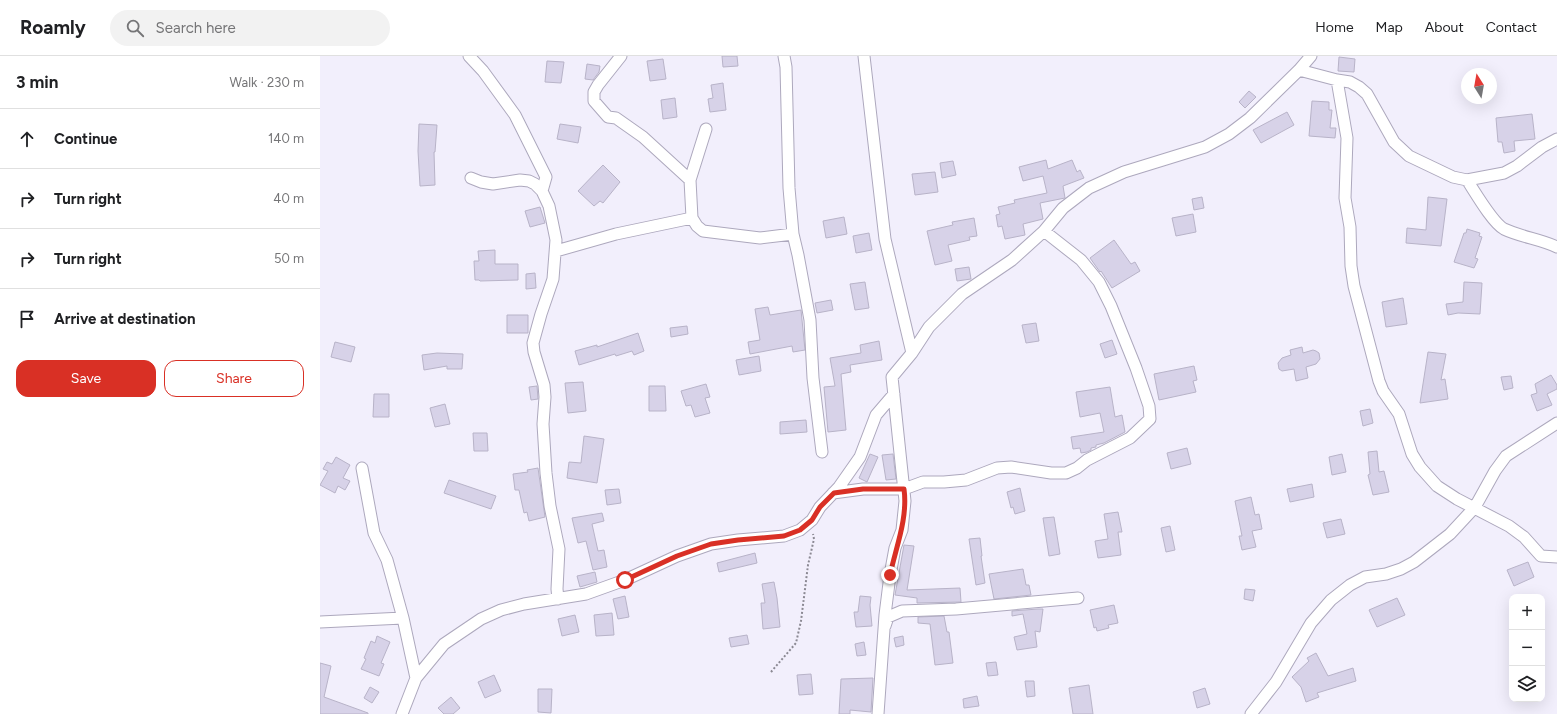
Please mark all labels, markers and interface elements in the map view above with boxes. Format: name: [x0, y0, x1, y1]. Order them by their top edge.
search box: [110, 10, 390, 46]
text: Roamly: [20, 16, 86, 39]
icon: search: [124, 17, 146, 39]
text: Search here: [156, 19, 236, 37]
text: Home: [1315, 19, 1354, 36]
text: Map: [1376, 19, 1403, 36]
text: About: [1425, 19, 1464, 36]
text: Contact: [1486, 19, 1537, 36]
north arrow: [1461, 68, 1497, 104]
text: 3 min: [16, 72, 58, 92]
text: Walk · 230 m: [230, 75, 304, 90]
icon: ahead: [16, 128, 38, 150]
text: Continue: [54, 130, 117, 148]
text: 140 m: [268, 131, 304, 146]
icon: right: [16, 188, 38, 210]
text: Turn right: [54, 190, 122, 208]
text: 40 m: [273, 191, 304, 206]
icon: right: [16, 248, 38, 270]
text: Turn right: [54, 250, 122, 268]
text: 50 m: [274, 251, 304, 266]
icon: arrive: [16, 308, 38, 330]
text: Arrive at destination: [54, 310, 195, 328]
button: Save: [16, 360, 156, 397]
button: Share: [164, 360, 304, 397]
route end: [881, 566, 899, 584]
route start: [616, 571, 634, 589]
map controls: [1509, 594, 1545, 702]
button: +: [1509, 594, 1545, 630]
button: −: [1509, 630, 1545, 666]
button: layers: [1509, 666, 1545, 702]

